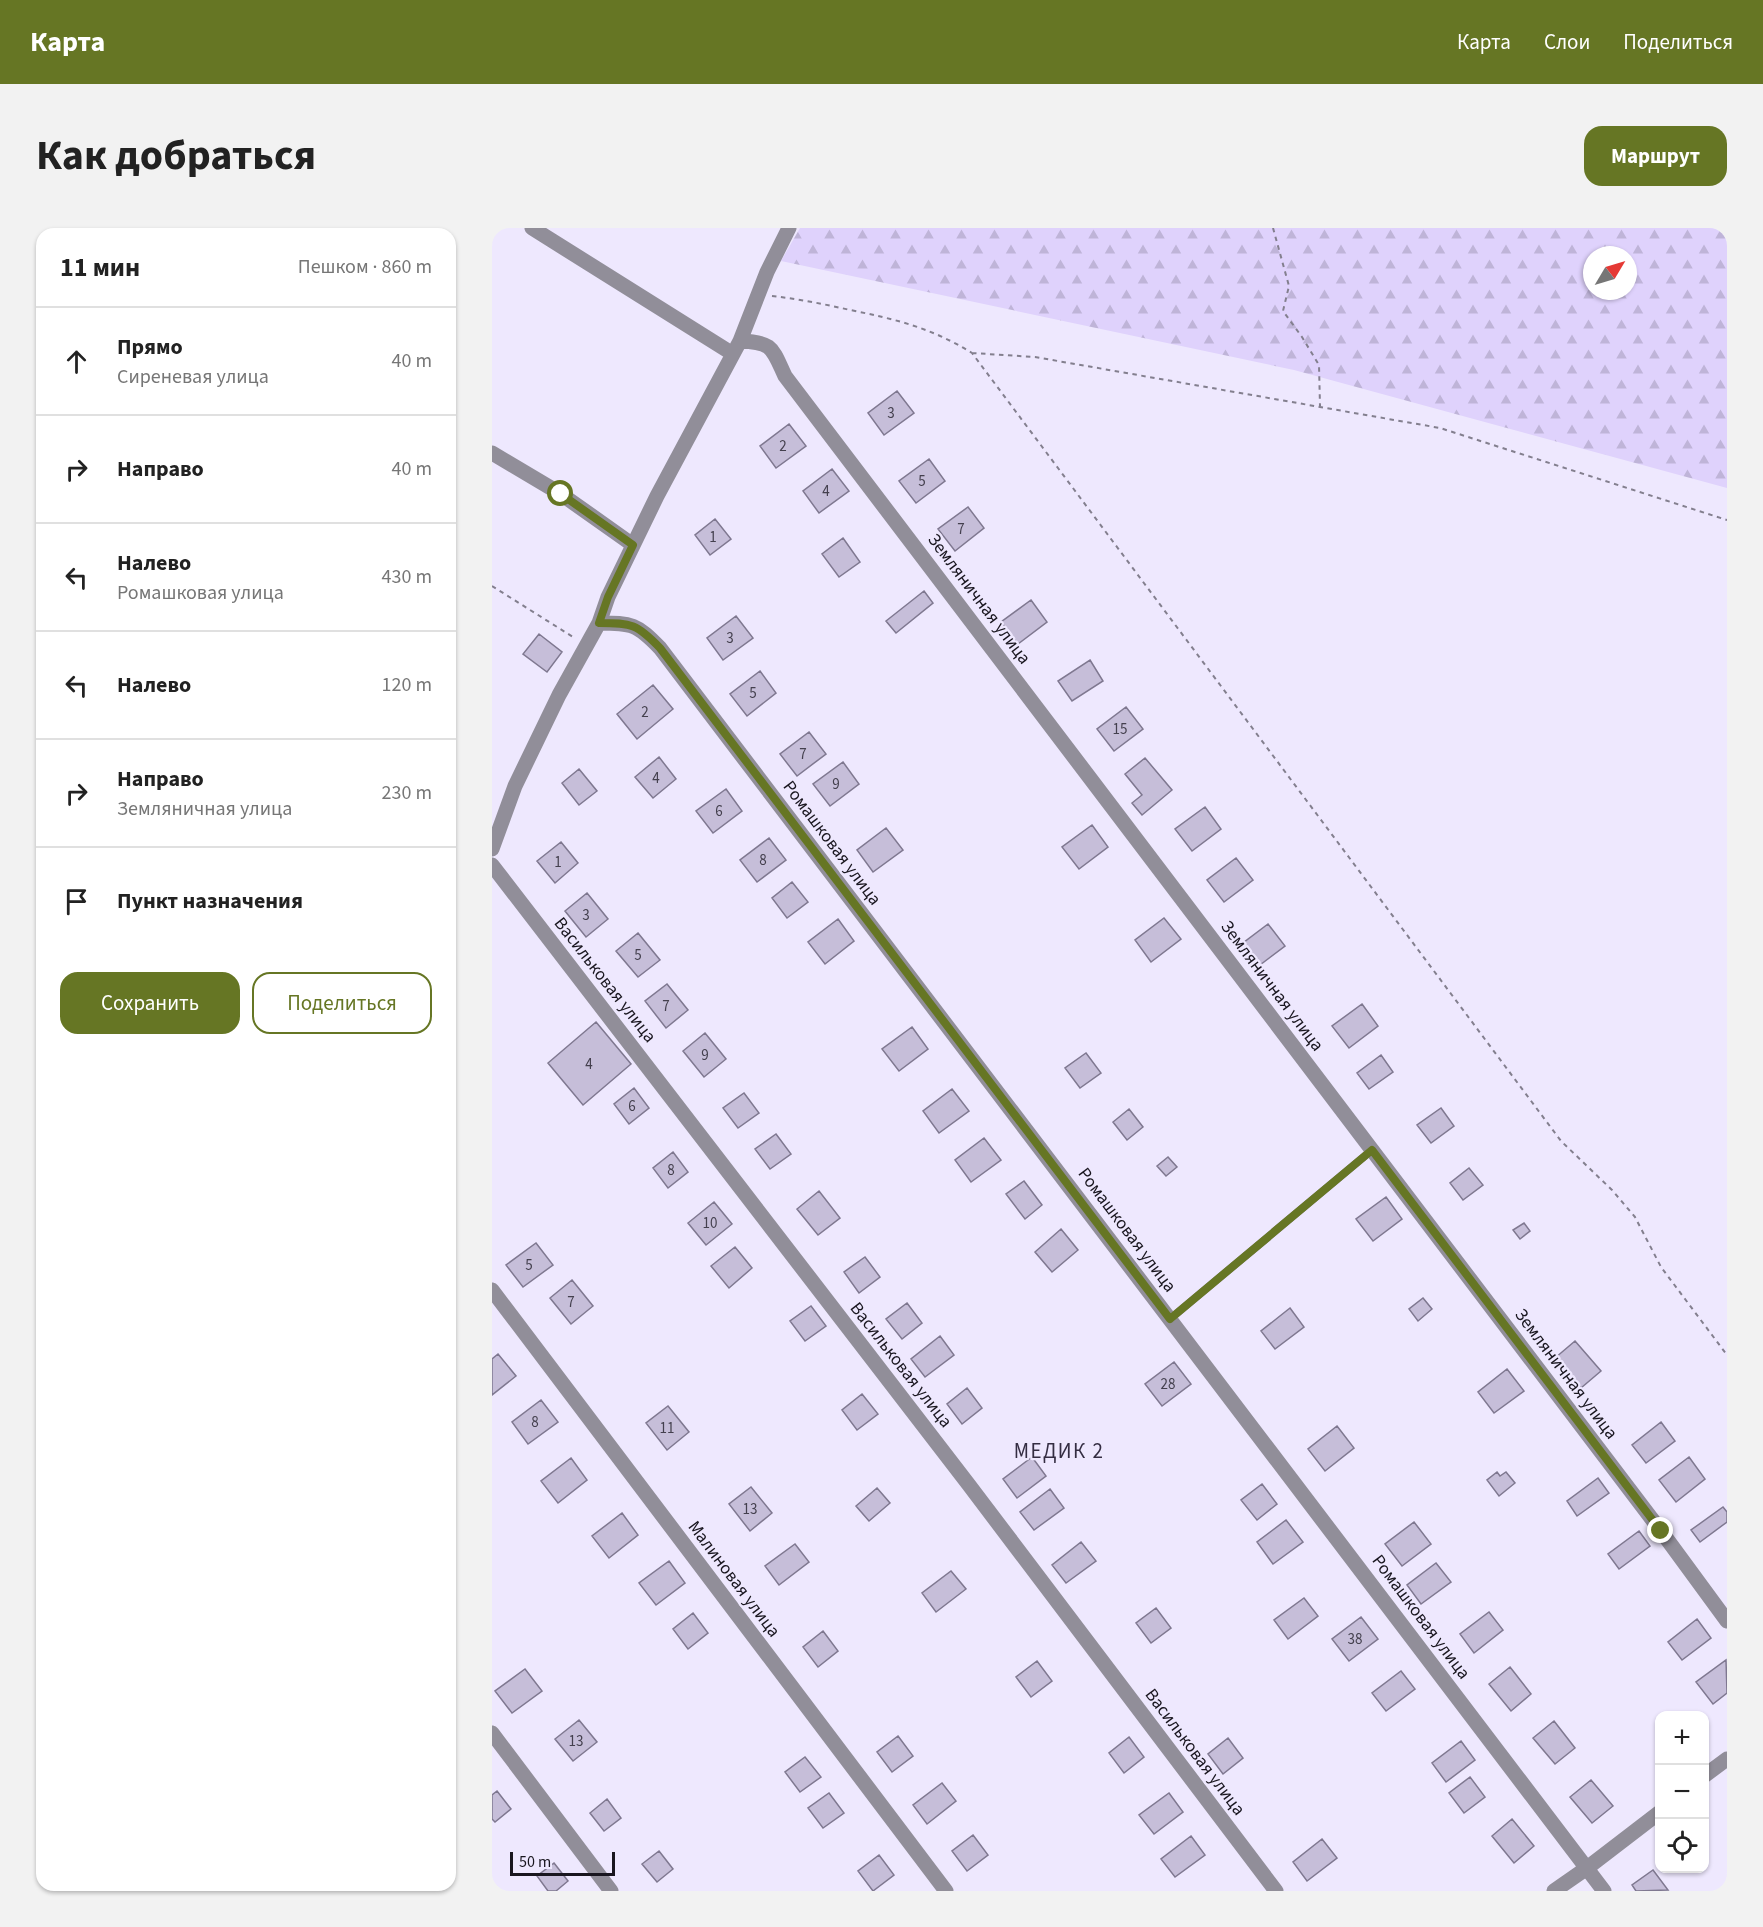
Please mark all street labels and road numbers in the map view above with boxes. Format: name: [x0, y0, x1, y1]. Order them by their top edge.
street label: Земляничная улица: [922, 528, 1036, 670]
street label: Ромашковая улица: [777, 776, 887, 910]
street label: Васильковая улица: [548, 912, 662, 1048]
street label: Земляничная улица: [1215, 915, 1329, 1057]
street label: Ромашковая улица: [1072, 1163, 1182, 1297]
street label: Васильковая улица: [844, 1297, 958, 1433]
street label: Земляничная улица: [1509, 1303, 1623, 1445]
street label: Малиновая улица: [682, 1516, 786, 1642]
street label: Ромашковая улица: [1366, 1550, 1476, 1684]
street label: Васильковая улица: [1139, 1683, 1251, 1821]

